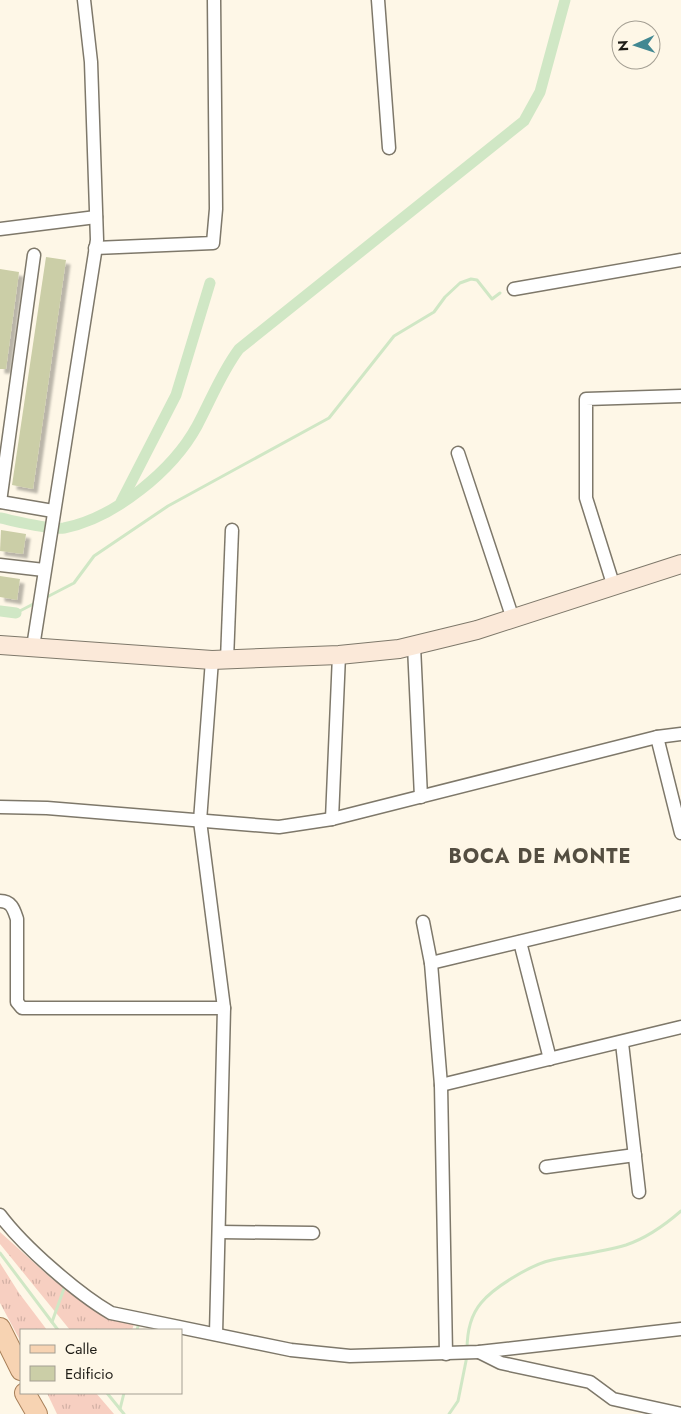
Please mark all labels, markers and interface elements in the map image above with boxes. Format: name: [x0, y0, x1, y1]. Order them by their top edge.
north arrow: [611, 20, 661, 70]
text: N: [613, 40, 633, 52]
district label: BOCA DE MONTE: [448, 842, 632, 871]
legend: [20, 1329, 182, 1394]
text: Calle: [65, 1338, 97, 1360]
text: Edificio: [65, 1363, 113, 1385]

